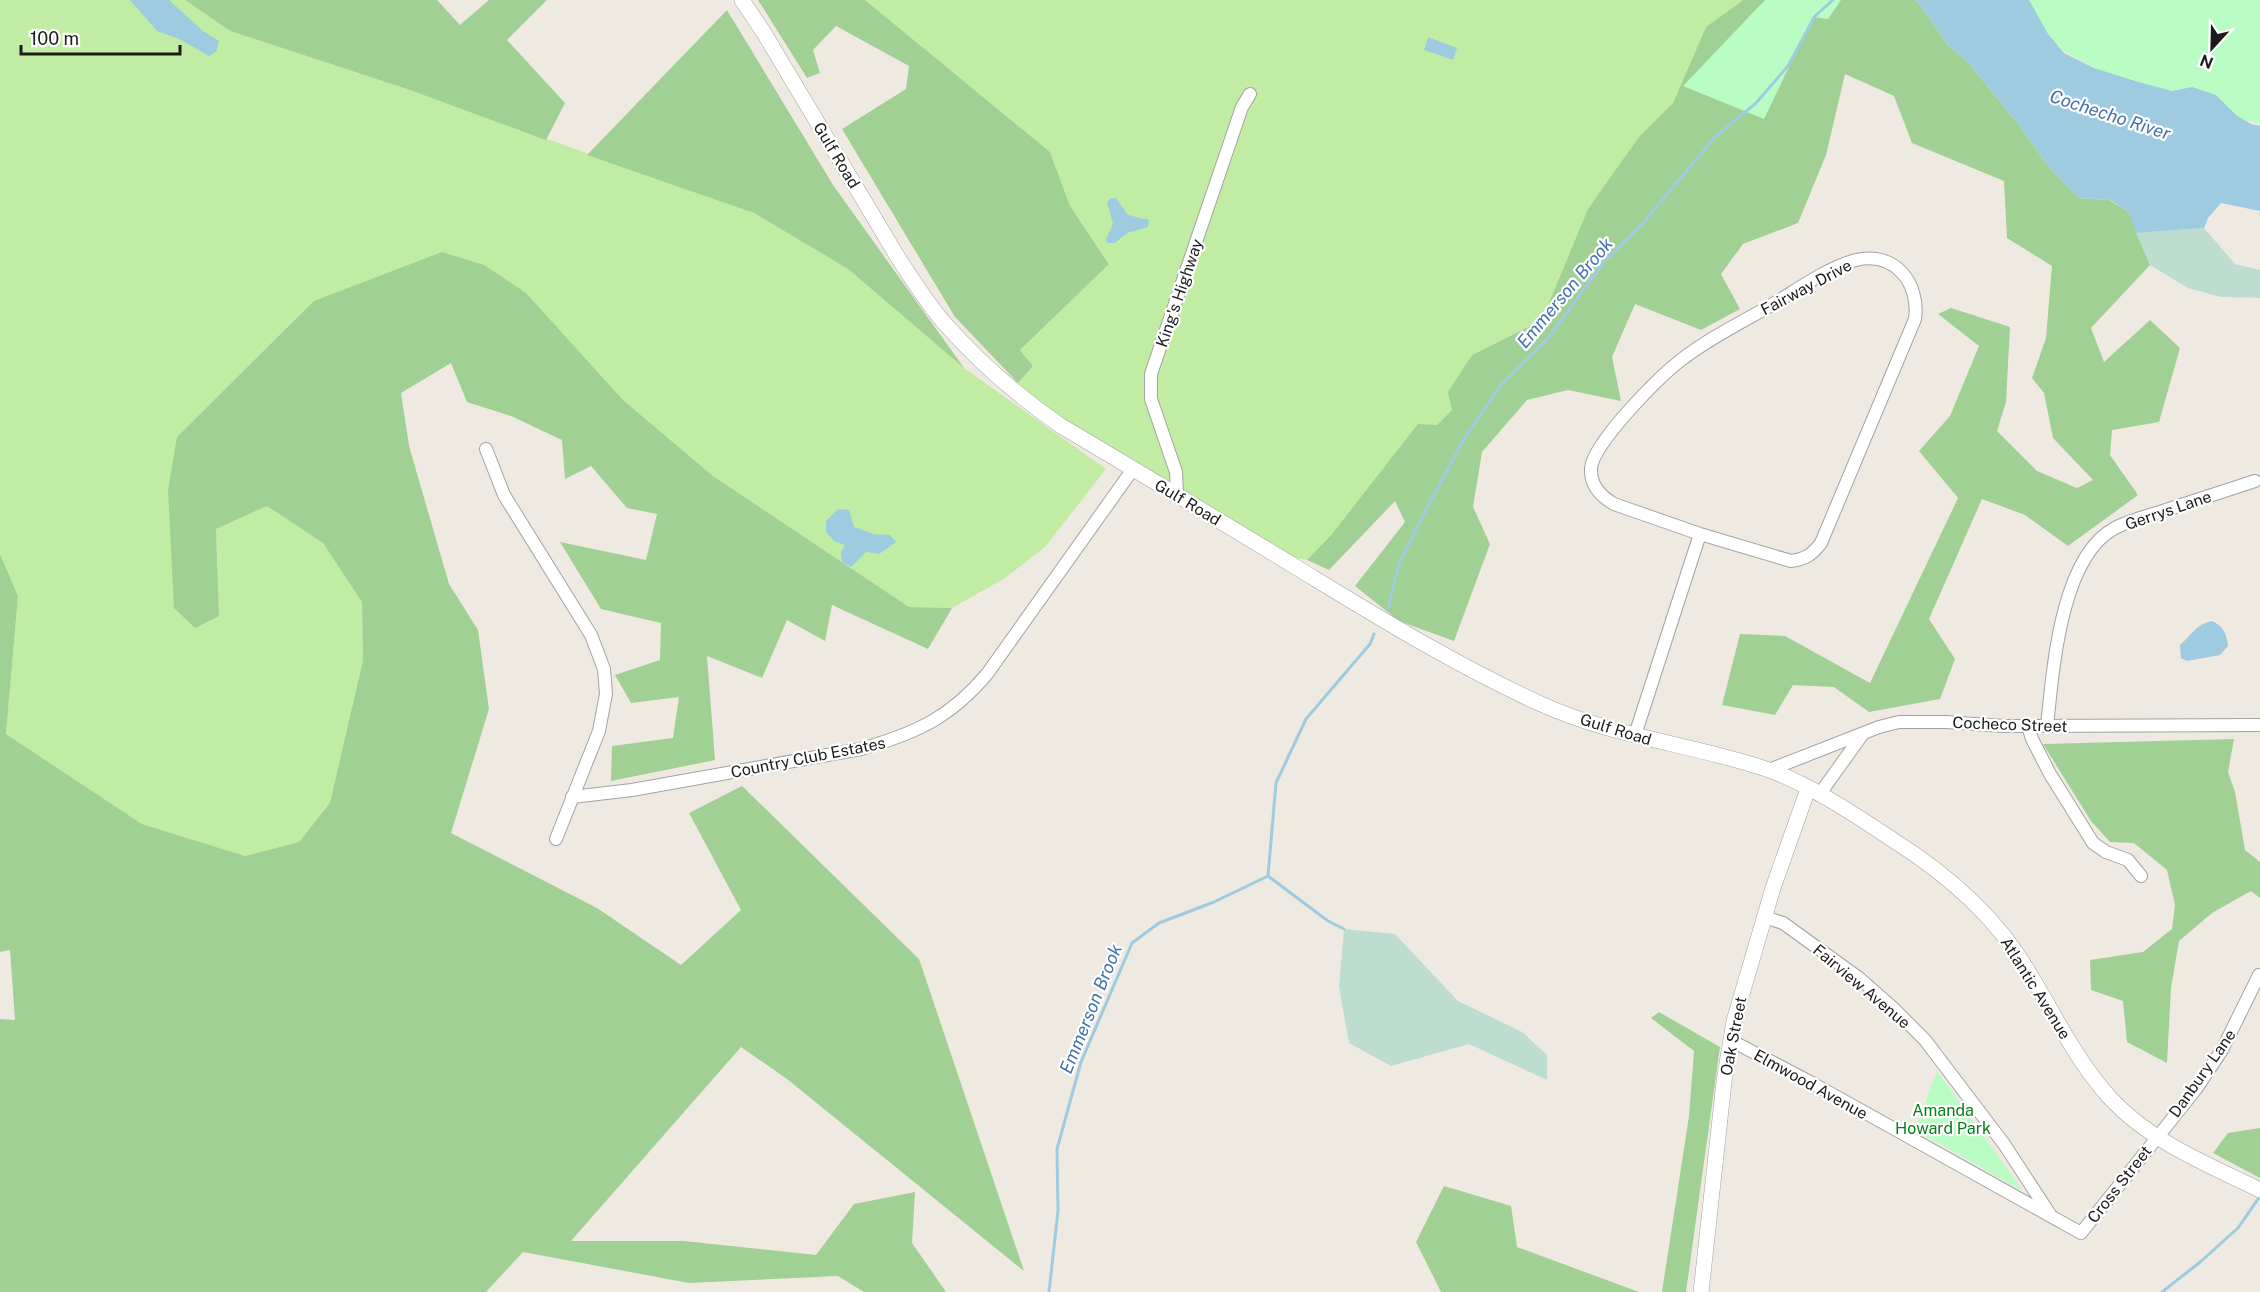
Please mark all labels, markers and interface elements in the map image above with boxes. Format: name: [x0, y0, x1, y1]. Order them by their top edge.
scale bar: [21, 18, 180, 56]
north arrow: [2182, 18, 2242, 78]
text: 100 m: [30, 28, 79, 49]
text: N: [2197, 50, 2216, 73]
water label: Cochecho River: [2047, 85, 2173, 144]
street label: Gulf Road: [809, 119, 864, 192]
water label: Emmerson Brook: [1512, 233, 1617, 352]
street label: King's Highway: [1152, 236, 1207, 350]
street label: Fairway Drive: [1758, 256, 1855, 319]
street label: Gulf Road: [1151, 475, 1224, 530]
street label: Gerrys Lane: [2123, 487, 2214, 534]
street label: Gulf Road: [1578, 710, 1654, 749]
street label: Cocheco Street: [1952, 713, 2068, 736]
street label: Country Club Estates: [729, 733, 887, 782]
street label: Atlantic Avenue: [1997, 934, 2075, 1043]
street label: Fairview Avenue: [1809, 940, 1914, 1033]
water label: Emmerson Brook: [1055, 941, 1126, 1076]
street label: Oak Street: [1717, 995, 1750, 1077]
street label: Danbury Lane: [2165, 1026, 2240, 1121]
street label: Elmwood Avenue: [1751, 1045, 1871, 1123]
park label: Amanda Howard Park: [1895, 1101, 1991, 1138]
street label: Cross Street: [2083, 1142, 2155, 1227]

